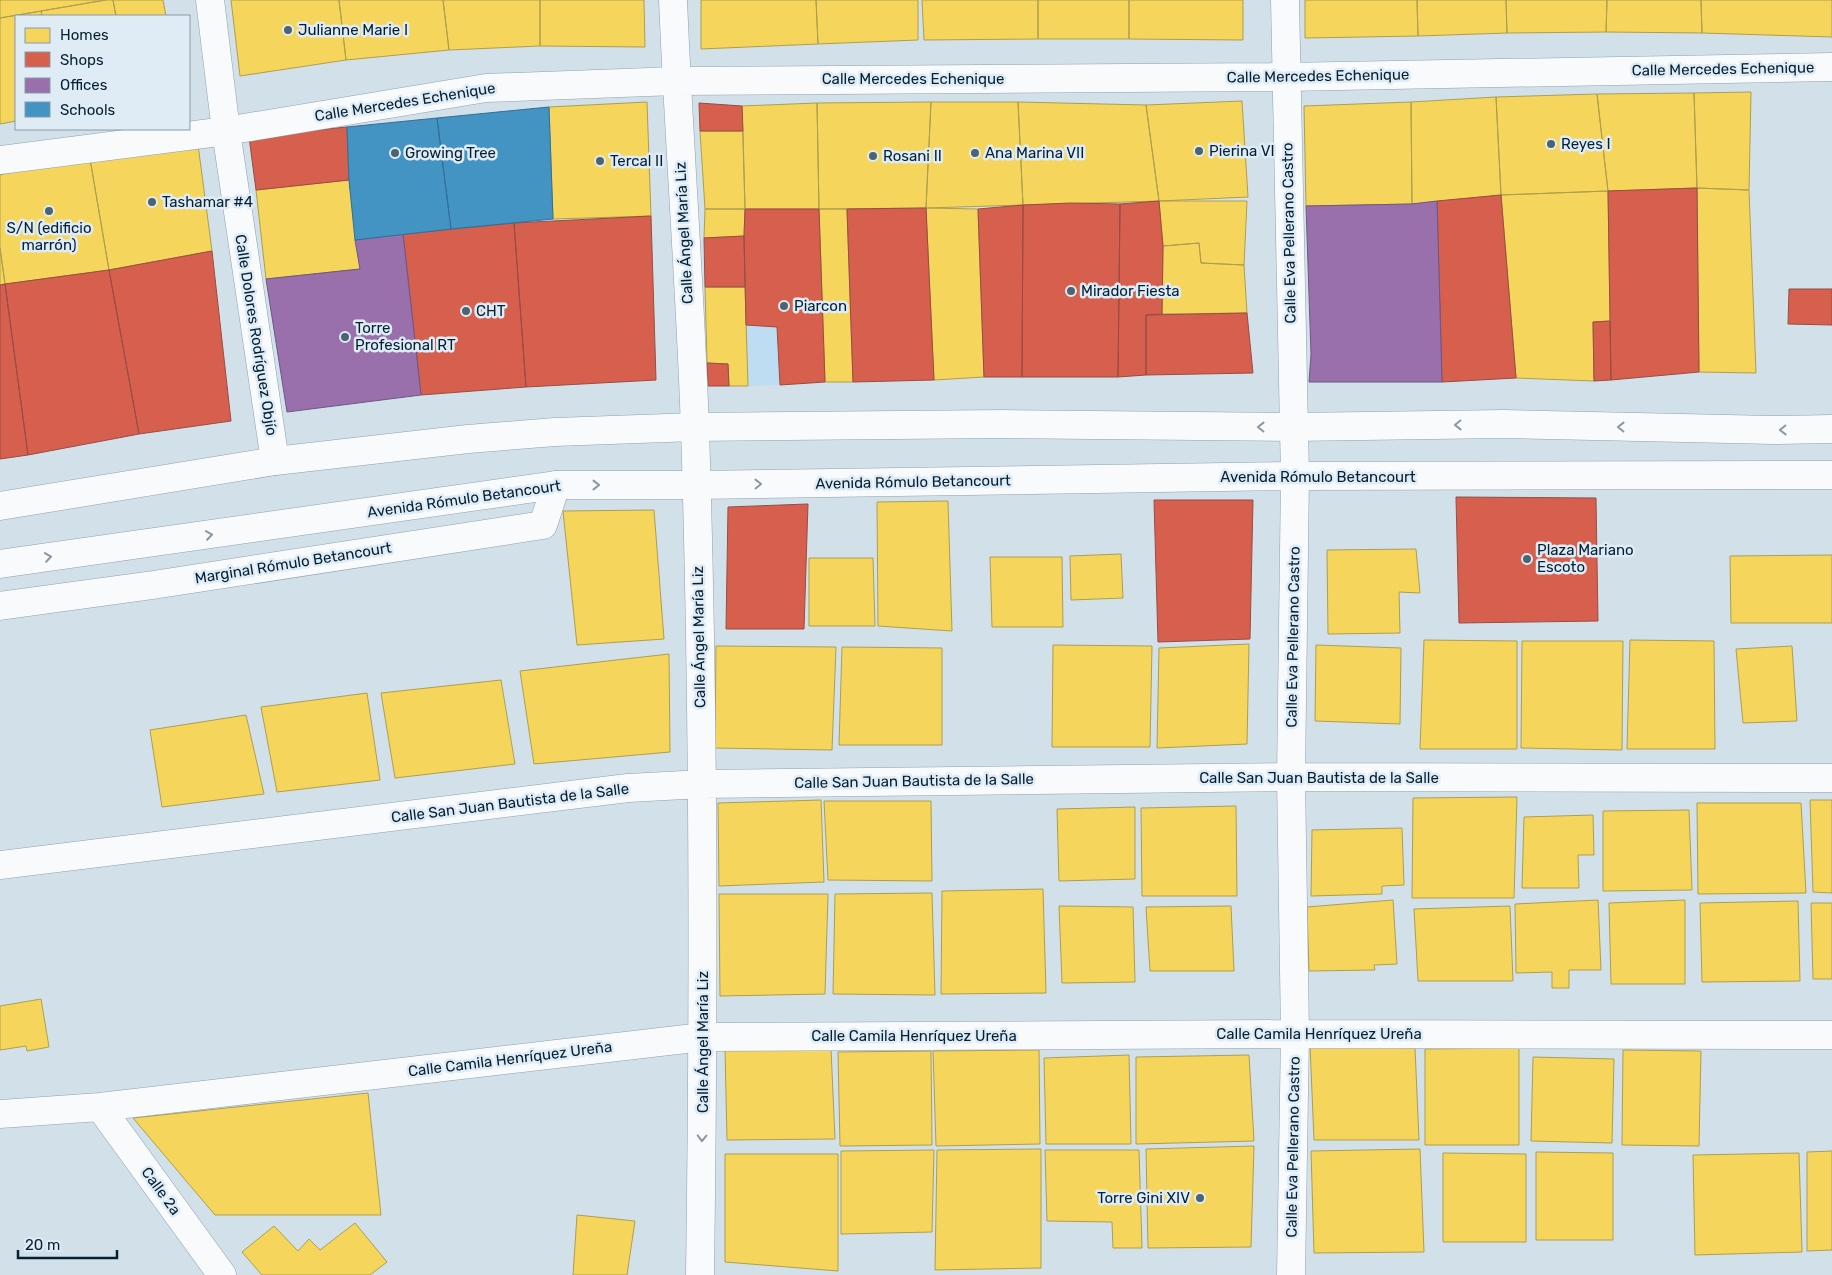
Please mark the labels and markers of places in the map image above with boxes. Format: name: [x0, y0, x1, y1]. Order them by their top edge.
place label: Julianne Marie I: [298, 21, 408, 39]
marker: Julianne Marie I: [282, 24, 294, 36]
place label: Reyes I: [1561, 135, 1611, 153]
marker: Reyes I: [1545, 138, 1557, 150]
place label: Pierina VI: [1209, 142, 1275, 160]
place label: Growing Tree: [405, 144, 496, 162]
place label: Ana Marina VII: [985, 144, 1084, 162]
marker: Pierina VI: [1193, 145, 1205, 157]
marker: Growing Tree: [389, 147, 401, 159]
place label: Rosani II: [883, 147, 942, 165]
marker: Ana Marina VII: [969, 147, 981, 159]
marker: Rosani II: [867, 150, 879, 162]
place label: Tercal II: [610, 152, 663, 170]
marker: Tercal II: [594, 155, 606, 167]
place label: Tashamar #4: [162, 193, 253, 211]
marker: Tashamar #4: [146, 196, 158, 208]
marker: S/N (edificio marrón): [43, 205, 55, 217]
place label: S/N (edificio marrón): [6, 219, 92, 254]
place label: Mirador Fiesta: [1081, 282, 1180, 300]
marker: Mirador Fiesta: [1065, 285, 1077, 297]
place label: Piarcon: [794, 297, 847, 315]
marker: Piarcon: [778, 300, 790, 312]
place label: CHT: [476, 302, 506, 320]
marker: CHT: [460, 305, 472, 317]
place label: Torre Profesional RT: [355, 319, 456, 354]
marker: Torre Profesional RT: [339, 331, 351, 343]
place label: Plaza Mariano Escoto: [1537, 541, 1634, 576]
marker: Plaza Mariano Escoto: [1521, 553, 1533, 565]
place label: Torre Gini XIV: [1097, 1189, 1190, 1207]
marker: Torre Gini XIV: [1194, 1192, 1206, 1204]

